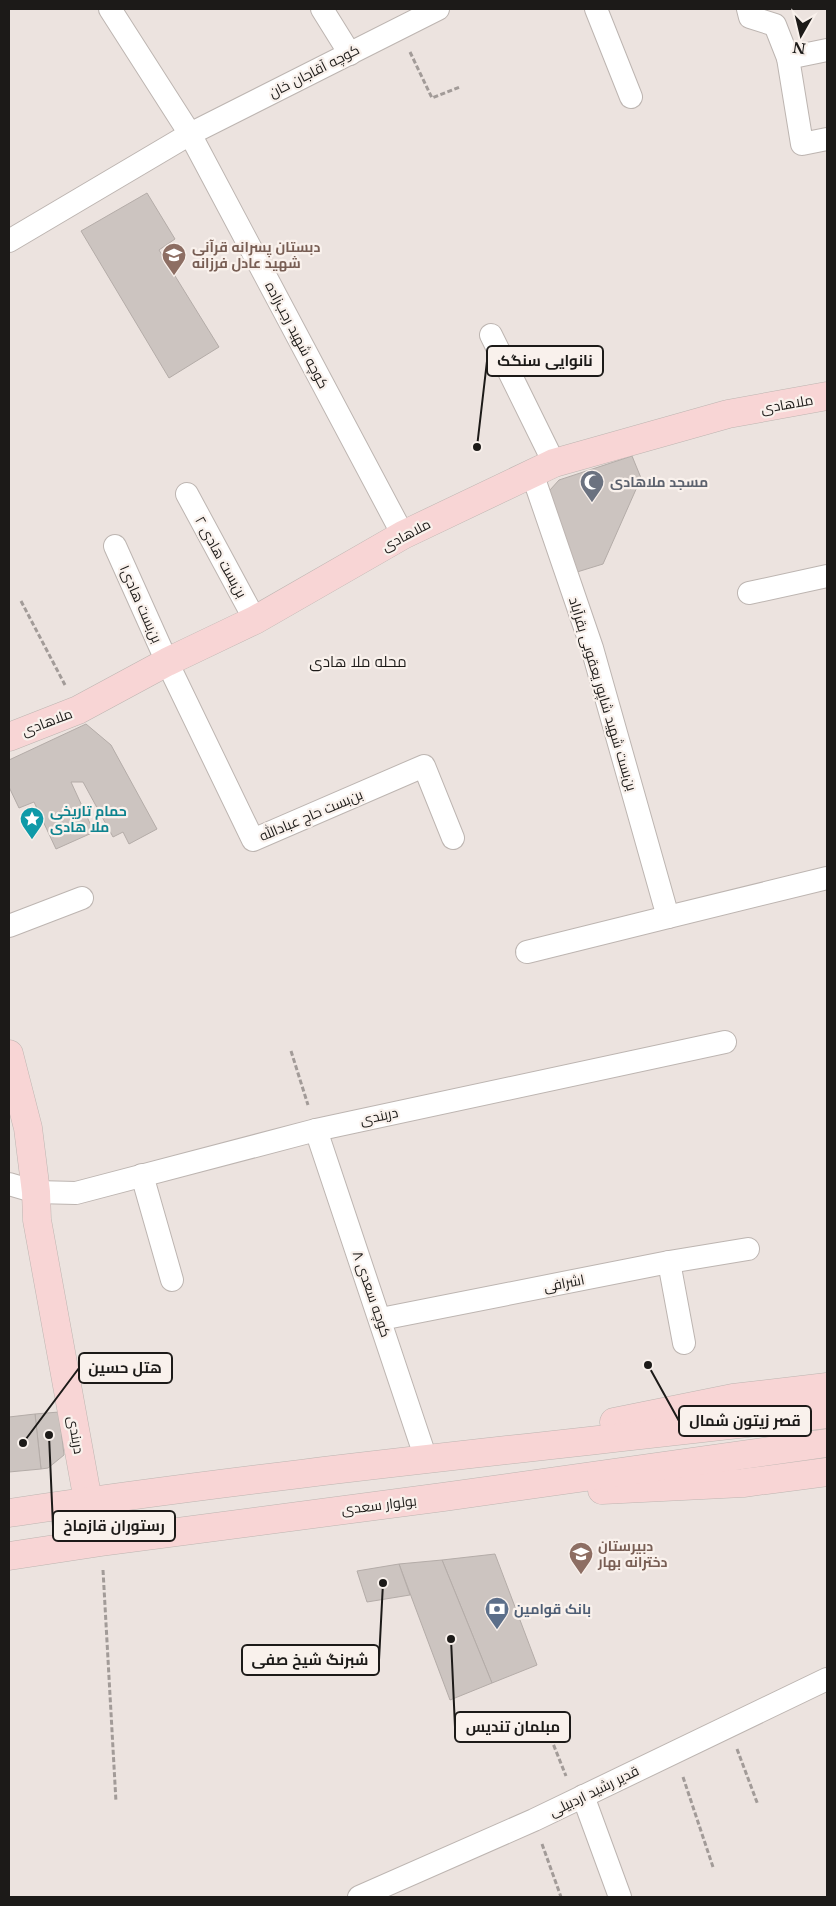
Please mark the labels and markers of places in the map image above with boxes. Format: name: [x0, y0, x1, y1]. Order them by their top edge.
place label: دبستان پسرانه قرآنی شهید عادل فرزانه: [192, 238, 320, 272]
school or university icon: دبستان پسرانه قرآنی شهید عادل فرزانه: [161, 242, 187, 276]
callout: نانوایی سنگک: [487, 346, 603, 376]
mosque icon: مسجد ملاهادی: [579, 469, 605, 503]
place label: مسجد ملاهادی: [610, 473, 708, 491]
place label: حمام تاریخی ملا هادی: [50, 802, 127, 836]
place icon: حمام تاریخی ملا هادی: [19, 806, 45, 840]
callout: هتل حسین: [79, 1353, 172, 1383]
callout: قصر زیتون شمال: [679, 1406, 811, 1436]
callout: رستوران قازماخ: [53, 1511, 175, 1541]
place label: دبیرستان دخترانه بهار: [597, 1537, 668, 1571]
school or university icon: دبیرستان دخترانه بهار: [568, 1541, 594, 1575]
bank icon: بانک قوامین: [484, 1596, 510, 1630]
place label: بانک قوامین: [514, 1600, 591, 1618]
callout: شبرنگ شیخ صفی: [242, 1645, 379, 1675]
callout: مبلمان تندیس: [455, 1712, 570, 1742]

